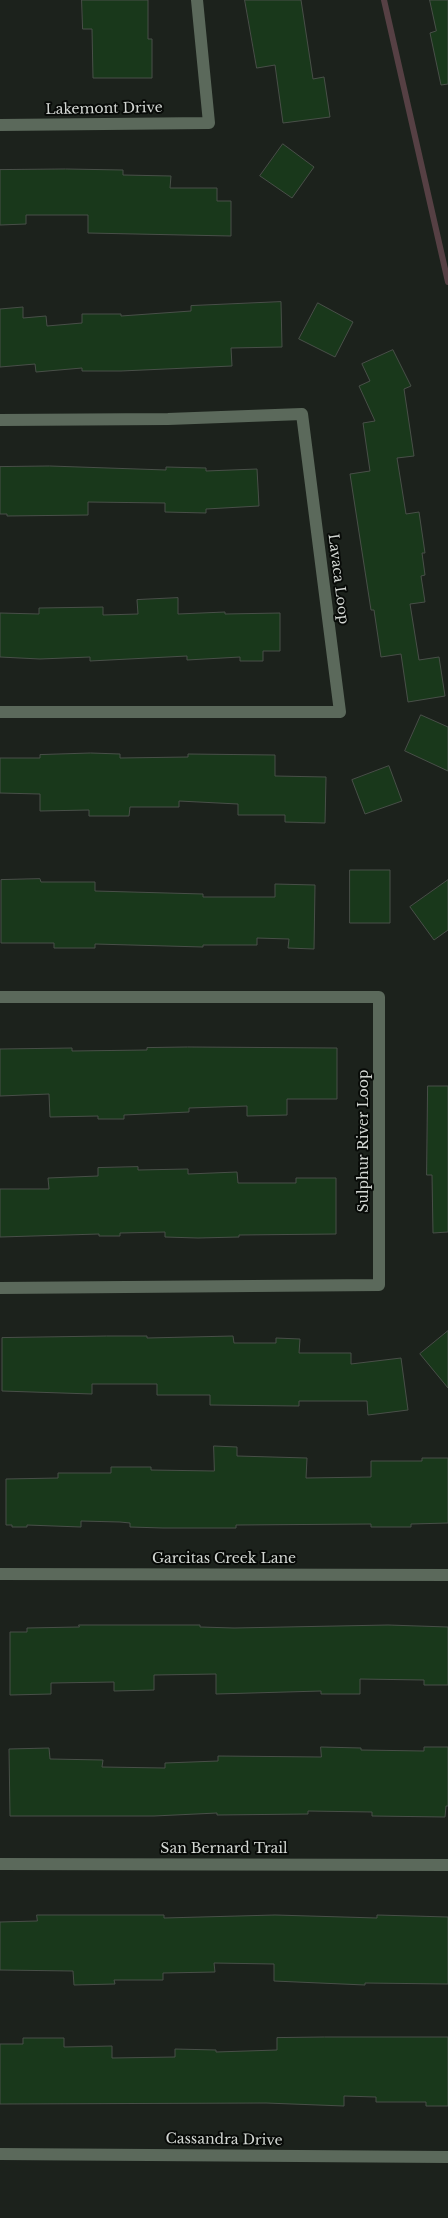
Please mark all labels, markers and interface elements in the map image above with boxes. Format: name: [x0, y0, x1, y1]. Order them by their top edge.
street label: Lakemont Drive: [45, 100, 163, 118]
street label: Lavaca Loop: [324, 533, 352, 625]
street label: Sulphur River Loop: [356, 1070, 372, 1212]
street label: Garcitas Creek Lane: [152, 1551, 296, 1567]
street label: San Bernard Trail: [160, 1841, 288, 1857]
street label: Cassandra Drive: [165, 2131, 283, 2149]

